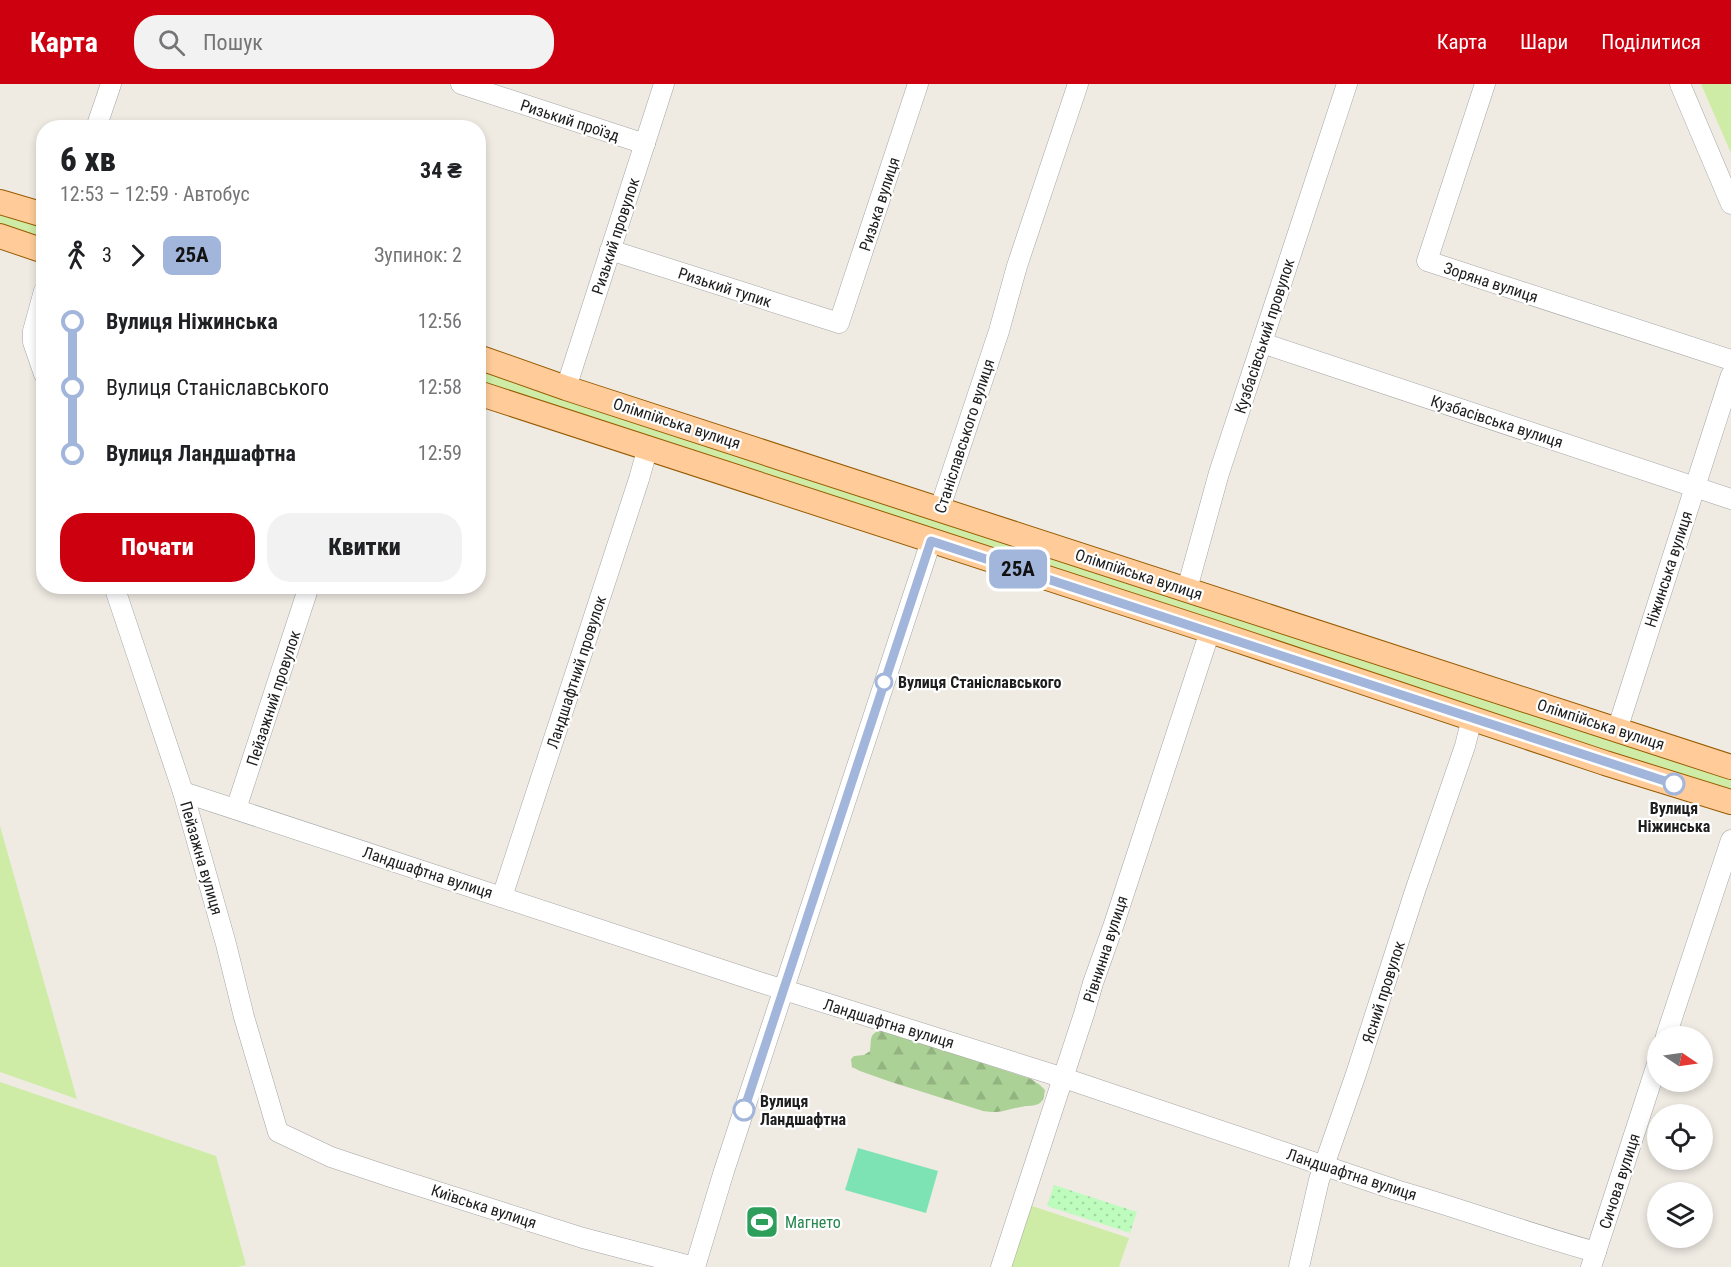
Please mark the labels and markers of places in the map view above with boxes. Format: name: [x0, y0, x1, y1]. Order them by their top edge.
marker: Вулиця Станіславського: [875, 673, 893, 691]
place label: Вулиця Станіславського: [898, 673, 1061, 692]
marker: Вулиця Ніжинська: [1663, 773, 1685, 795]
place label: Вулиця Ніжинська: [1638, 799, 1711, 836]
place label: Вулиця Ландшафтна: [760, 1092, 846, 1129]
marker: Вулиця Ландшафтна: [733, 1099, 755, 1121]
sports icon: Магнето: [744, 1204, 780, 1240]
place label: Магнето: [785, 1213, 841, 1232]

